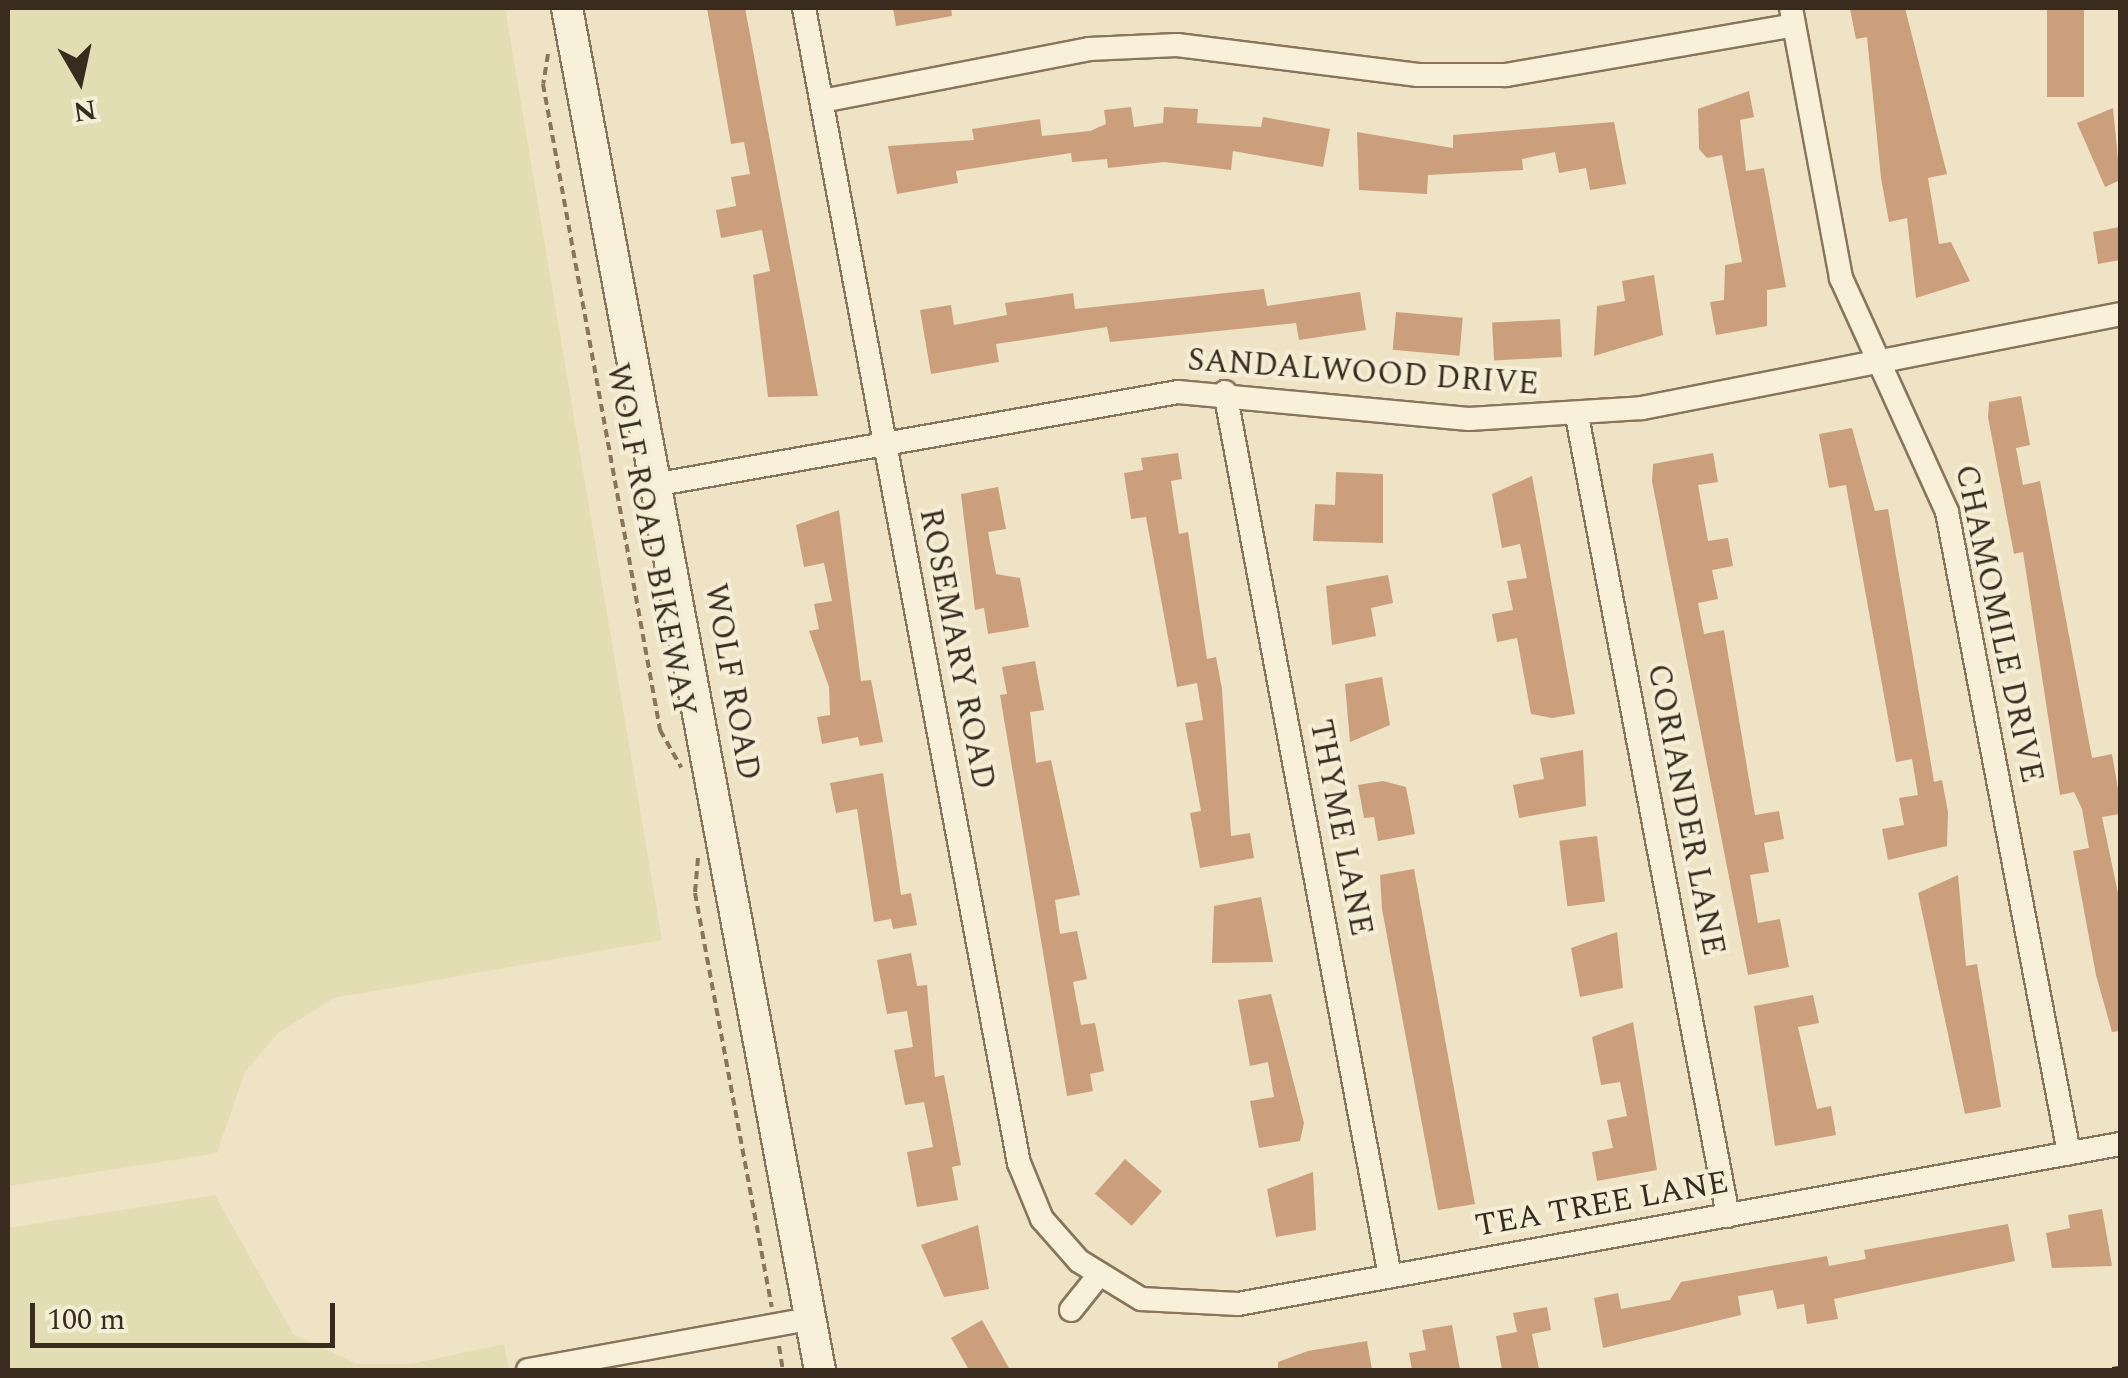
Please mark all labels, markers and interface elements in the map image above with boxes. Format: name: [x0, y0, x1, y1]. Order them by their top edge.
north arrow: [30, 30, 130, 130]
text: N: [70, 87, 99, 133]
street label: SANDALWOOD DRIVE: [1186, 342, 1540, 404]
street label: WOLF ROAD BIKEWAY: [597, 360, 703, 720]
street label: CHAMOMILE DRIVE: [1946, 461, 2050, 787]
street label: ROSEMARY ROAD: [910, 505, 1002, 793]
street label: WOLF ROAD: [695, 581, 767, 783]
street label: CORIANDER LANE: [1638, 661, 1732, 959]
street label: THYME LANE: [1300, 716, 1380, 940]
street label: TEA TREE LANE: [1472, 1164, 1732, 1246]
scale bar: [35, 1283, 340, 1345]
text: 100 m: [47, 1297, 125, 1343]

